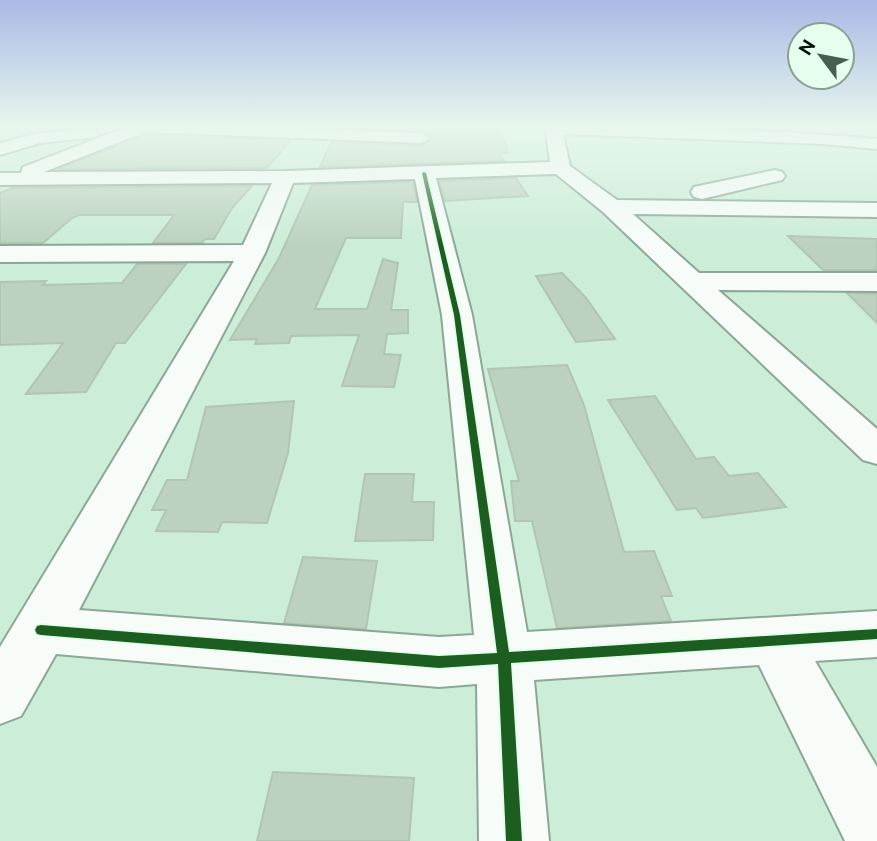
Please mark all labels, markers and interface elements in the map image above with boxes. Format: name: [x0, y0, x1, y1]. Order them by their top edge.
north arrow: [786, 21, 856, 91]
text: N: [793, 35, 820, 59]

